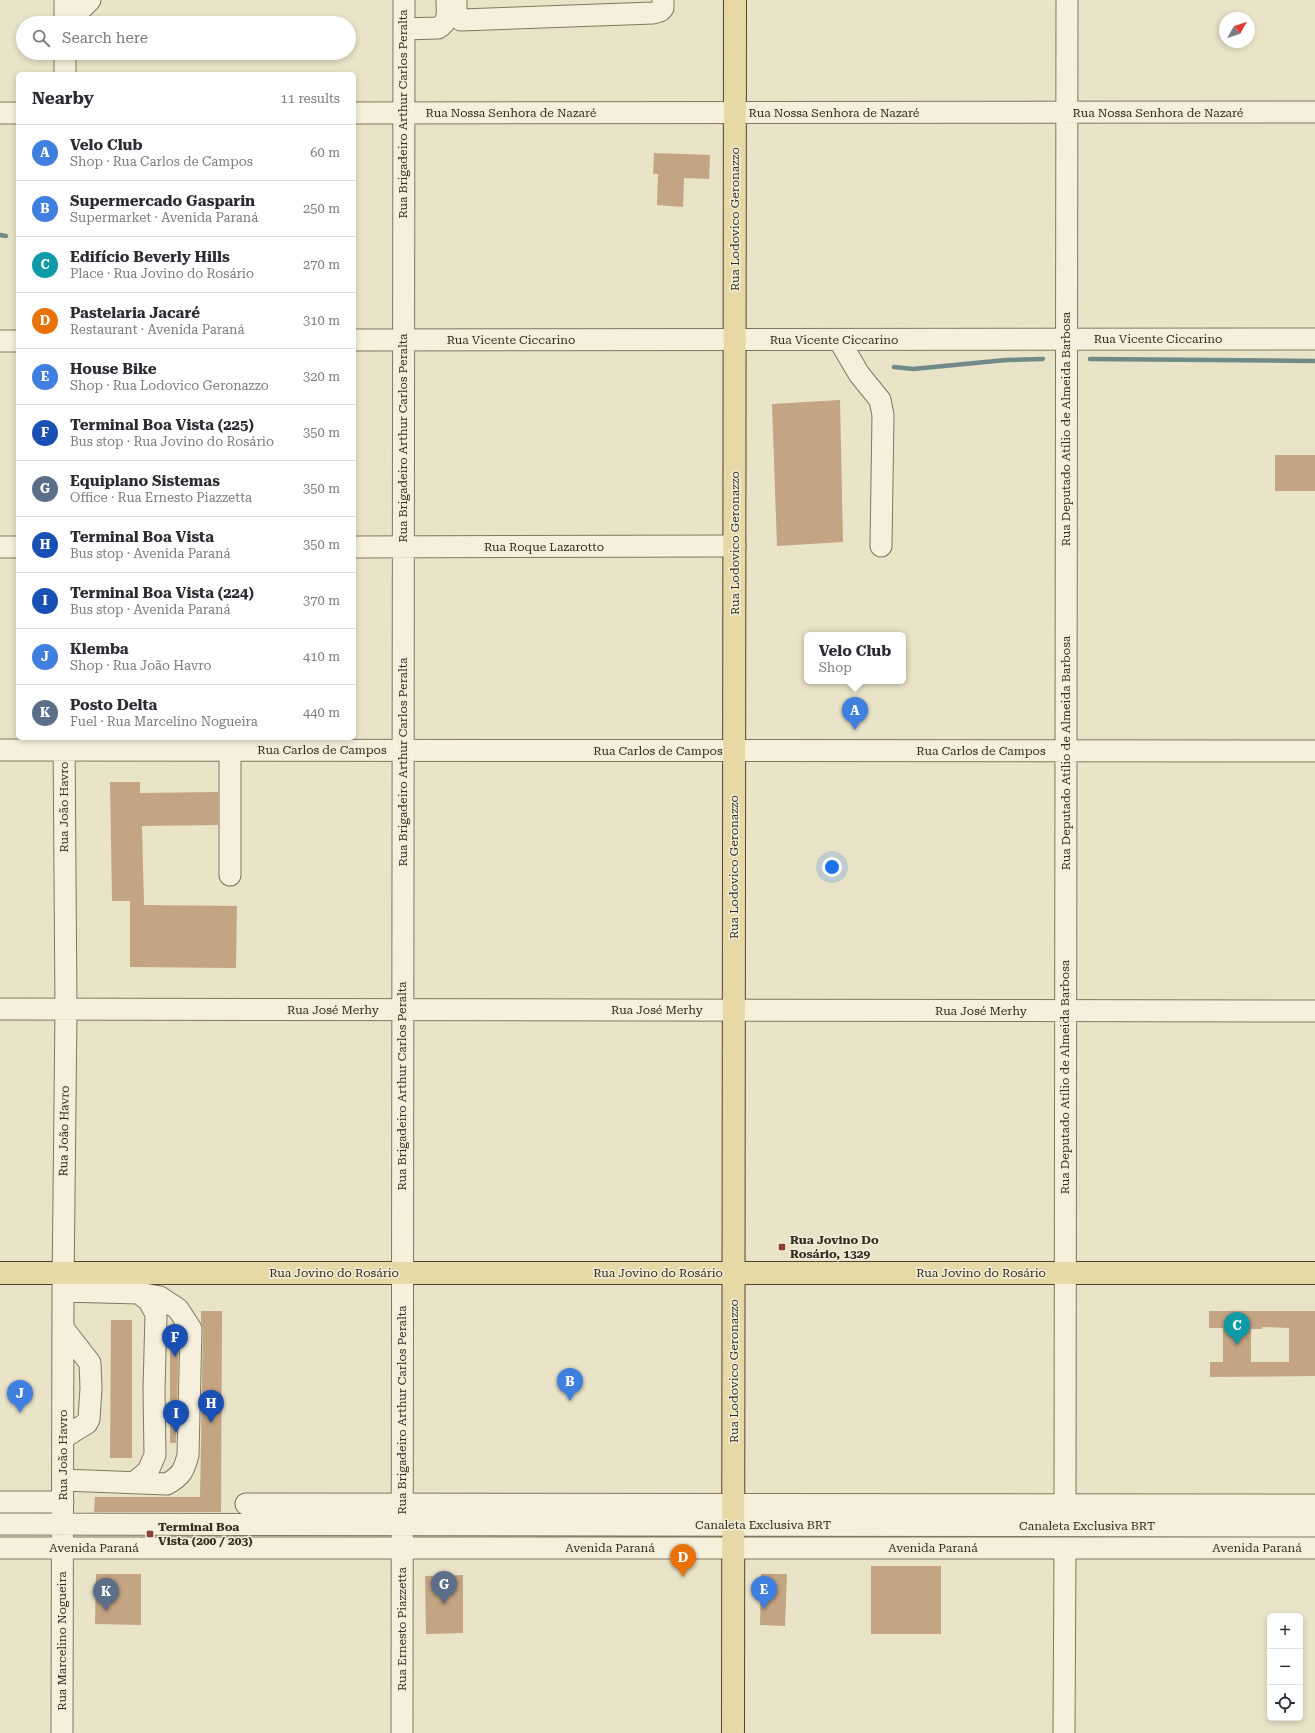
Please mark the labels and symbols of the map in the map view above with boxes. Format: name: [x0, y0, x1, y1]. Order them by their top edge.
street label: Rua Brigadeiro Arthur Carlos Peralta: [396, 9, 410, 219]
north arrow: [1219, 12, 1255, 48]
street label: Rua Nossa Senhora de Nazaré: [426, 106, 597, 120]
street label: Rua Nossa Senhora de Nazaré: [749, 106, 920, 120]
street label: Rua Nossa Senhora de Nazaré: [1073, 106, 1244, 120]
street label: Rua Lodovico Geronazzo: [728, 147, 742, 291]
street label: Rua Deputado Atílio de Almeida Barbosa: [1059, 311, 1073, 546]
street label: Rua Vicente Ciccarino: [1094, 332, 1222, 346]
street label: Rua Brigadeiro Arthur Carlos Peralta: [396, 333, 410, 543]
street label: Rua Vicente Ciccarino: [447, 333, 575, 347]
street label: Rua Vicente Ciccarino: [770, 333, 898, 347]
street label: Rua Lodovico Geronazzo: [728, 471, 742, 615]
street label: Rua Roque Lazarotto: [484, 540, 604, 554]
street label: Rua Deputado Atílio de Almeida Barbosa: [1059, 635, 1073, 870]
street label: Rua Brigadeiro Arthur Carlos Peralta: [396, 657, 410, 867]
pin: A: [842, 697, 868, 730]
street label: Rua Carlos de Campos: [257, 743, 387, 757]
street label: Rua Carlos de Campos: [593, 744, 723, 758]
street label: Rua Carlos de Campos: [916, 744, 1046, 758]
street label: Rua João Havro: [57, 762, 71, 852]
street label: Rua Lodovico Geronazzo: [727, 795, 741, 939]
your location: [822, 857, 842, 877]
street label: Rua Deputado Atílio de Almeida Barbosa: [1058, 959, 1072, 1194]
street label: Rua Brigadeiro Arthur Carlos Peralta: [395, 981, 409, 1191]
street label: Rua José Merhy: [287, 1003, 380, 1017]
street label: Rua José Merhy: [611, 1003, 704, 1017]
street label: Rua José Merhy: [935, 1004, 1028, 1018]
street label: Rua João Havro: [56, 1085, 72, 1177]
place label: Rua Jovino Do Rosário, 1329: [790, 1233, 879, 1261]
marker: Rua Jovino Do Rosário, 1329: [777, 1242, 787, 1252]
street label: Rua Jovino do Rosário: [269, 1266, 399, 1280]
street label: Rua Jovino do Rosário: [593, 1266, 723, 1280]
street label: Rua Jovino do Rosário: [916, 1266, 1046, 1280]
street label: Rua Lodovico Geronazzo: [727, 1299, 741, 1443]
street label: Rua Brigadeiro Arthur Carlos Peralta: [395, 1305, 409, 1515]
pin: C: [1224, 1312, 1250, 1345]
pin: F: [162, 1324, 188, 1357]
pin: B: [557, 1368, 583, 1401]
pin: J: [7, 1380, 33, 1413]
pin: H: [198, 1390, 224, 1423]
pin: I: [163, 1400, 189, 1433]
street label: Rua João Havro: [56, 1410, 70, 1500]
street label: Canaleta Exclusiva BRT: [695, 1518, 831, 1532]
street label: Canaleta Exclusiva BRT: [1019, 1519, 1155, 1533]
place label: Terminal Boa Vista (200 / 203): [158, 1520, 252, 1548]
marker: Terminal Boa Vista (200 / 203): [145, 1529, 155, 1539]
street label: Avenida Paraná: [49, 1541, 139, 1555]
street label: Avenida Paraná: [565, 1541, 655, 1555]
street label: Avenida Paraná: [888, 1541, 978, 1555]
street label: Avenida Paraná: [1212, 1541, 1302, 1555]
pin: D: [670, 1544, 696, 1577]
street label: Rua Ernesto Piazzetta: [395, 1566, 409, 1691]
street label: Rua Marcelino Nogueira: [55, 1571, 69, 1711]
pin: G: [431, 1571, 457, 1604]
pin: E: [751, 1576, 777, 1609]
pin: K: [93, 1578, 119, 1611]

